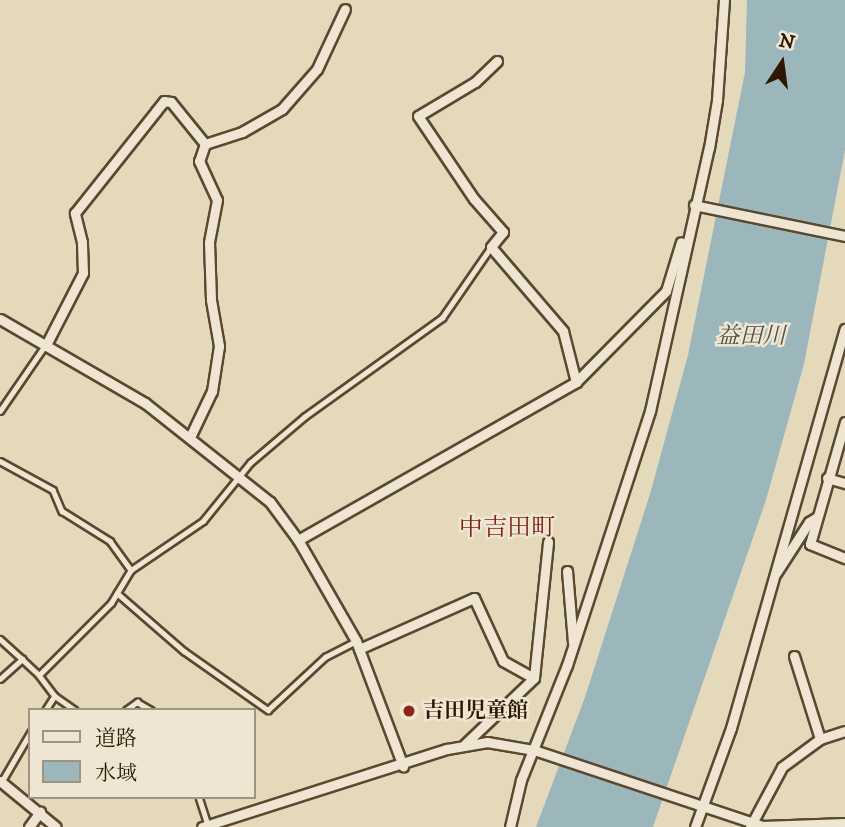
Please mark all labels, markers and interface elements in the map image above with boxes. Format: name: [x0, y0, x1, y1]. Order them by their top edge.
north arrow: [747, 28, 817, 98]
text: N: [777, 29, 797, 55]
water label: 益田川: [717, 323, 785, 351]
district label: 中吉田町: [459, 515, 555, 543]
place label: 吉田児童館: [423, 698, 528, 724]
marker: 吉田児童館: [401, 703, 417, 719]
legend: [28, 708, 256, 799]
text: 道路: [95, 726, 137, 752]
text: 水域: [95, 761, 137, 787]

